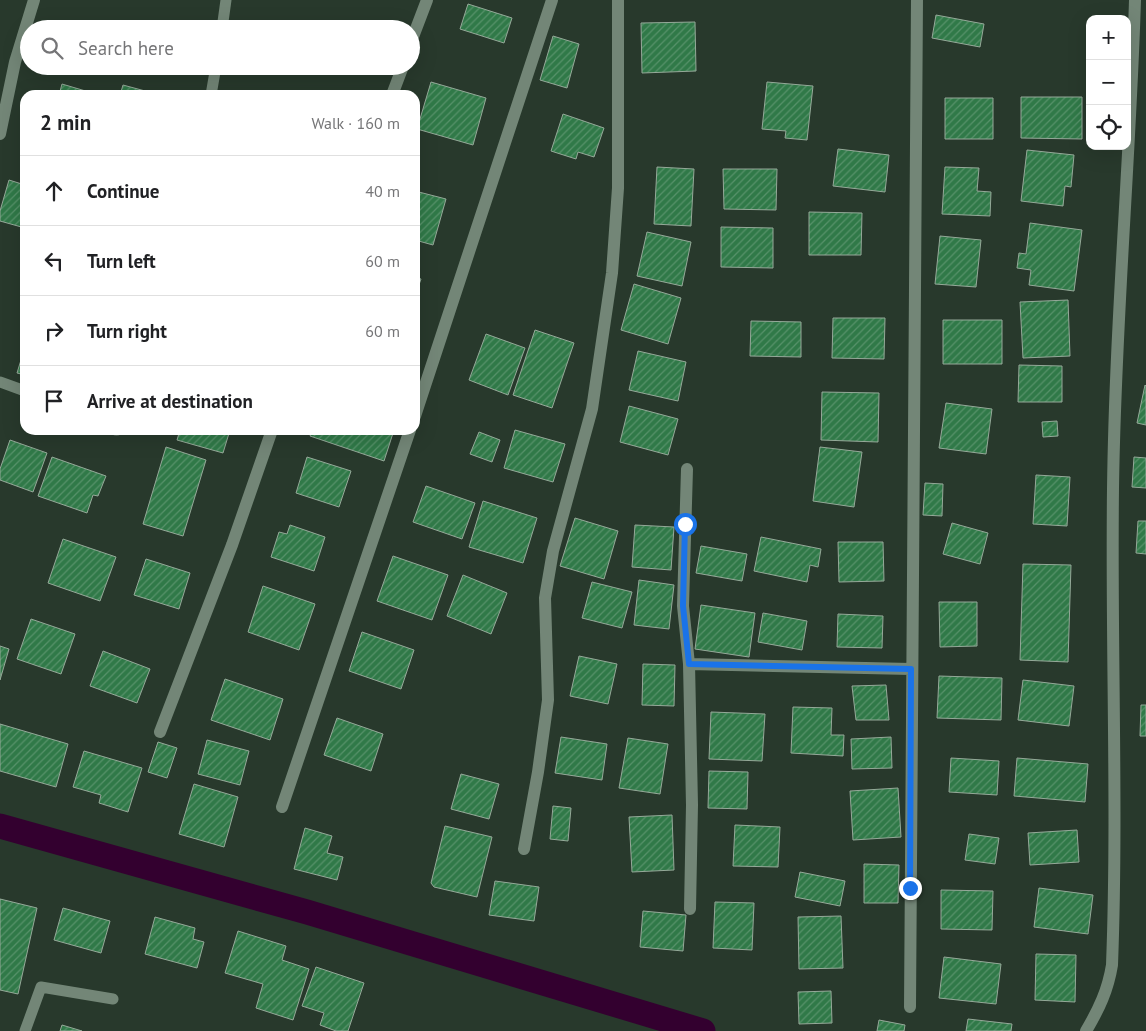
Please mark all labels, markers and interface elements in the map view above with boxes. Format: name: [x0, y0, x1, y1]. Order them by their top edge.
map controls: [1086, 15, 1131, 150]
button: +: [1086, 15, 1131, 60]
search box: [20, 20, 420, 75]
icon: search: [38, 34, 66, 62]
text: Search here: [78, 36, 174, 60]
button: −: [1086, 60, 1131, 105]
button: locate: [1086, 105, 1131, 150]
text: 2 min: [40, 109, 91, 136]
text: Walk · 160 m: [311, 113, 400, 133]
icon: ahead: [40, 177, 68, 205]
text: Continue: [87, 179, 159, 203]
text: 40 m: [365, 181, 400, 201]
icon: left: [40, 247, 68, 275]
text: Turn left: [87, 249, 156, 273]
text: 60 m: [365, 251, 400, 271]
icon: right: [40, 317, 68, 345]
text: Turn right: [87, 319, 167, 343]
text: 60 m: [365, 321, 400, 341]
icon: arrive: [40, 387, 68, 415]
text: Arrive at destination: [87, 389, 253, 413]
route start: [674, 513, 697, 536]
route end: [899, 877, 922, 900]

